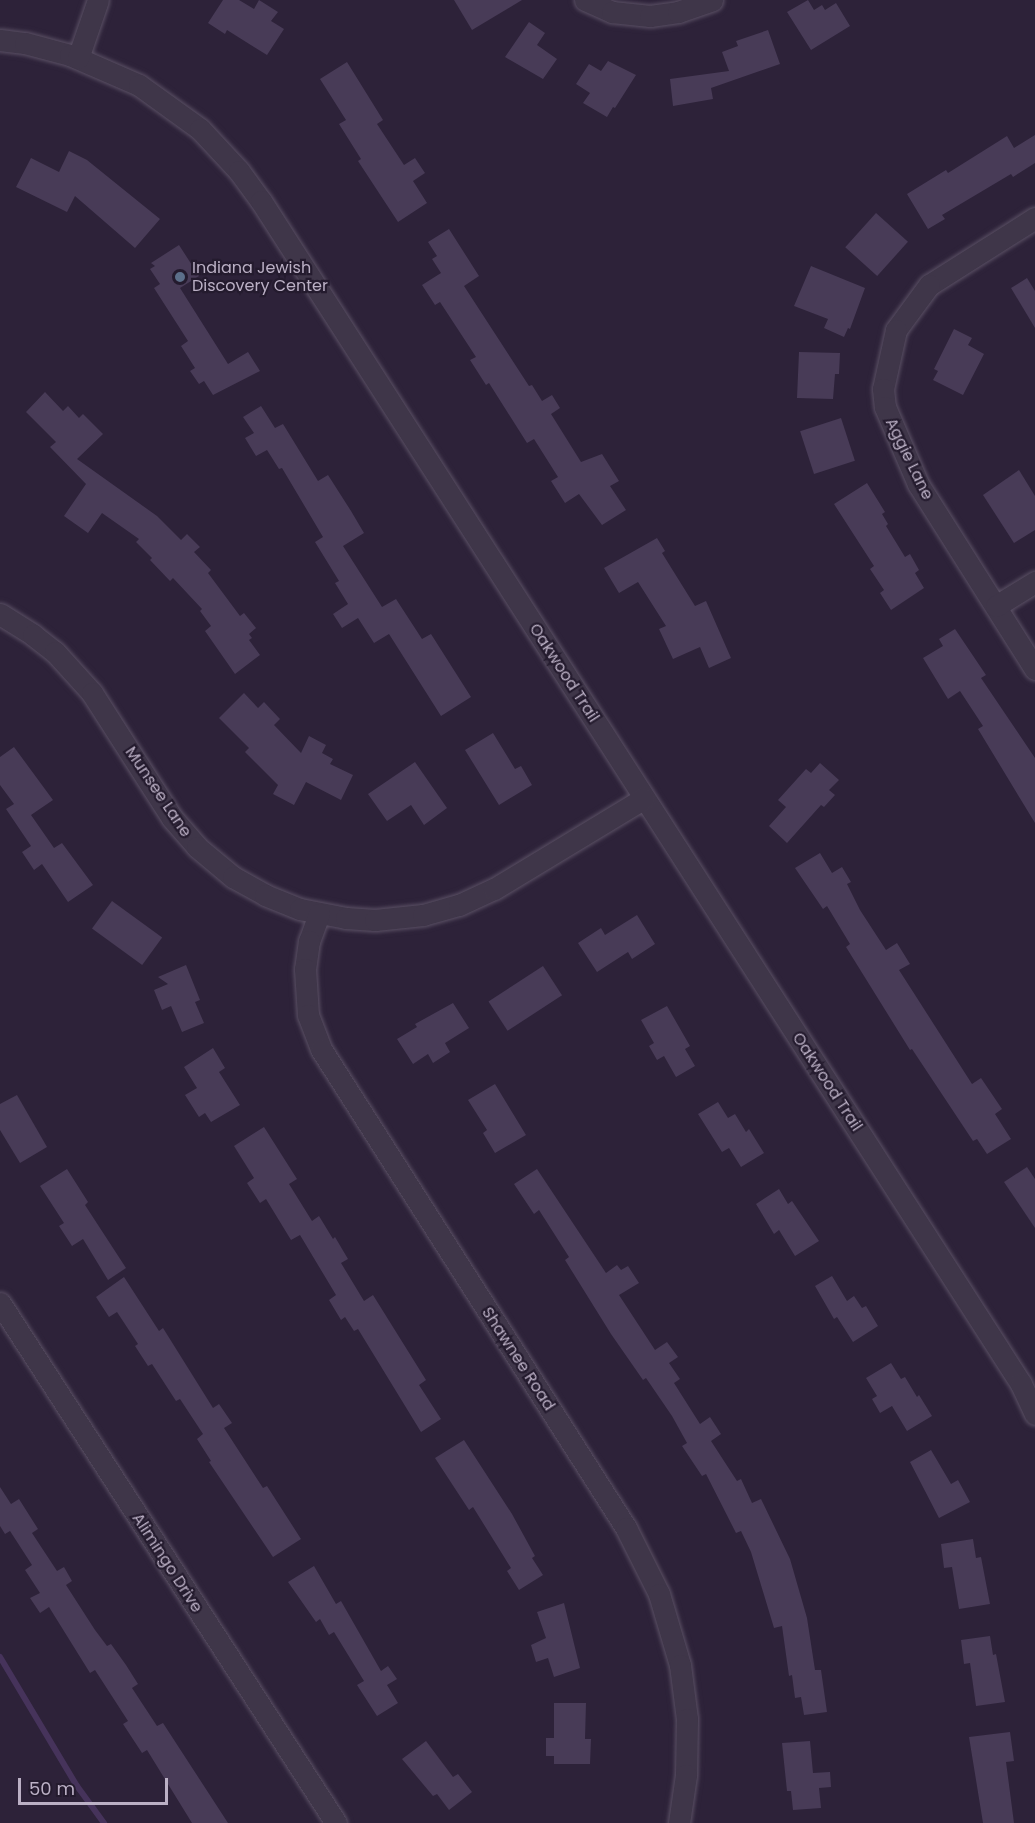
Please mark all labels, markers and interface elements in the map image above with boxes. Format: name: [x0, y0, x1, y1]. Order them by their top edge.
place label: Indiana Jewish Discovery Center: [192, 258, 328, 296]
marker: Indiana Jewish Discovery Center: [173, 270, 187, 284]
street label: Aggie Lane: [881, 415, 937, 503]
street label: Oakwood Trail: [525, 620, 603, 726]
street label: Munsee Lane: [121, 743, 195, 841]
street label: Oakwood Trail: [788, 1029, 866, 1135]
street label: Shawnee Road: [477, 1304, 559, 1414]
street label: Alimingo Drive: [128, 1510, 206, 1616]
scale bar: [21, 1766, 171, 1804]
text: 50 m: [29, 1776, 75, 1801]

